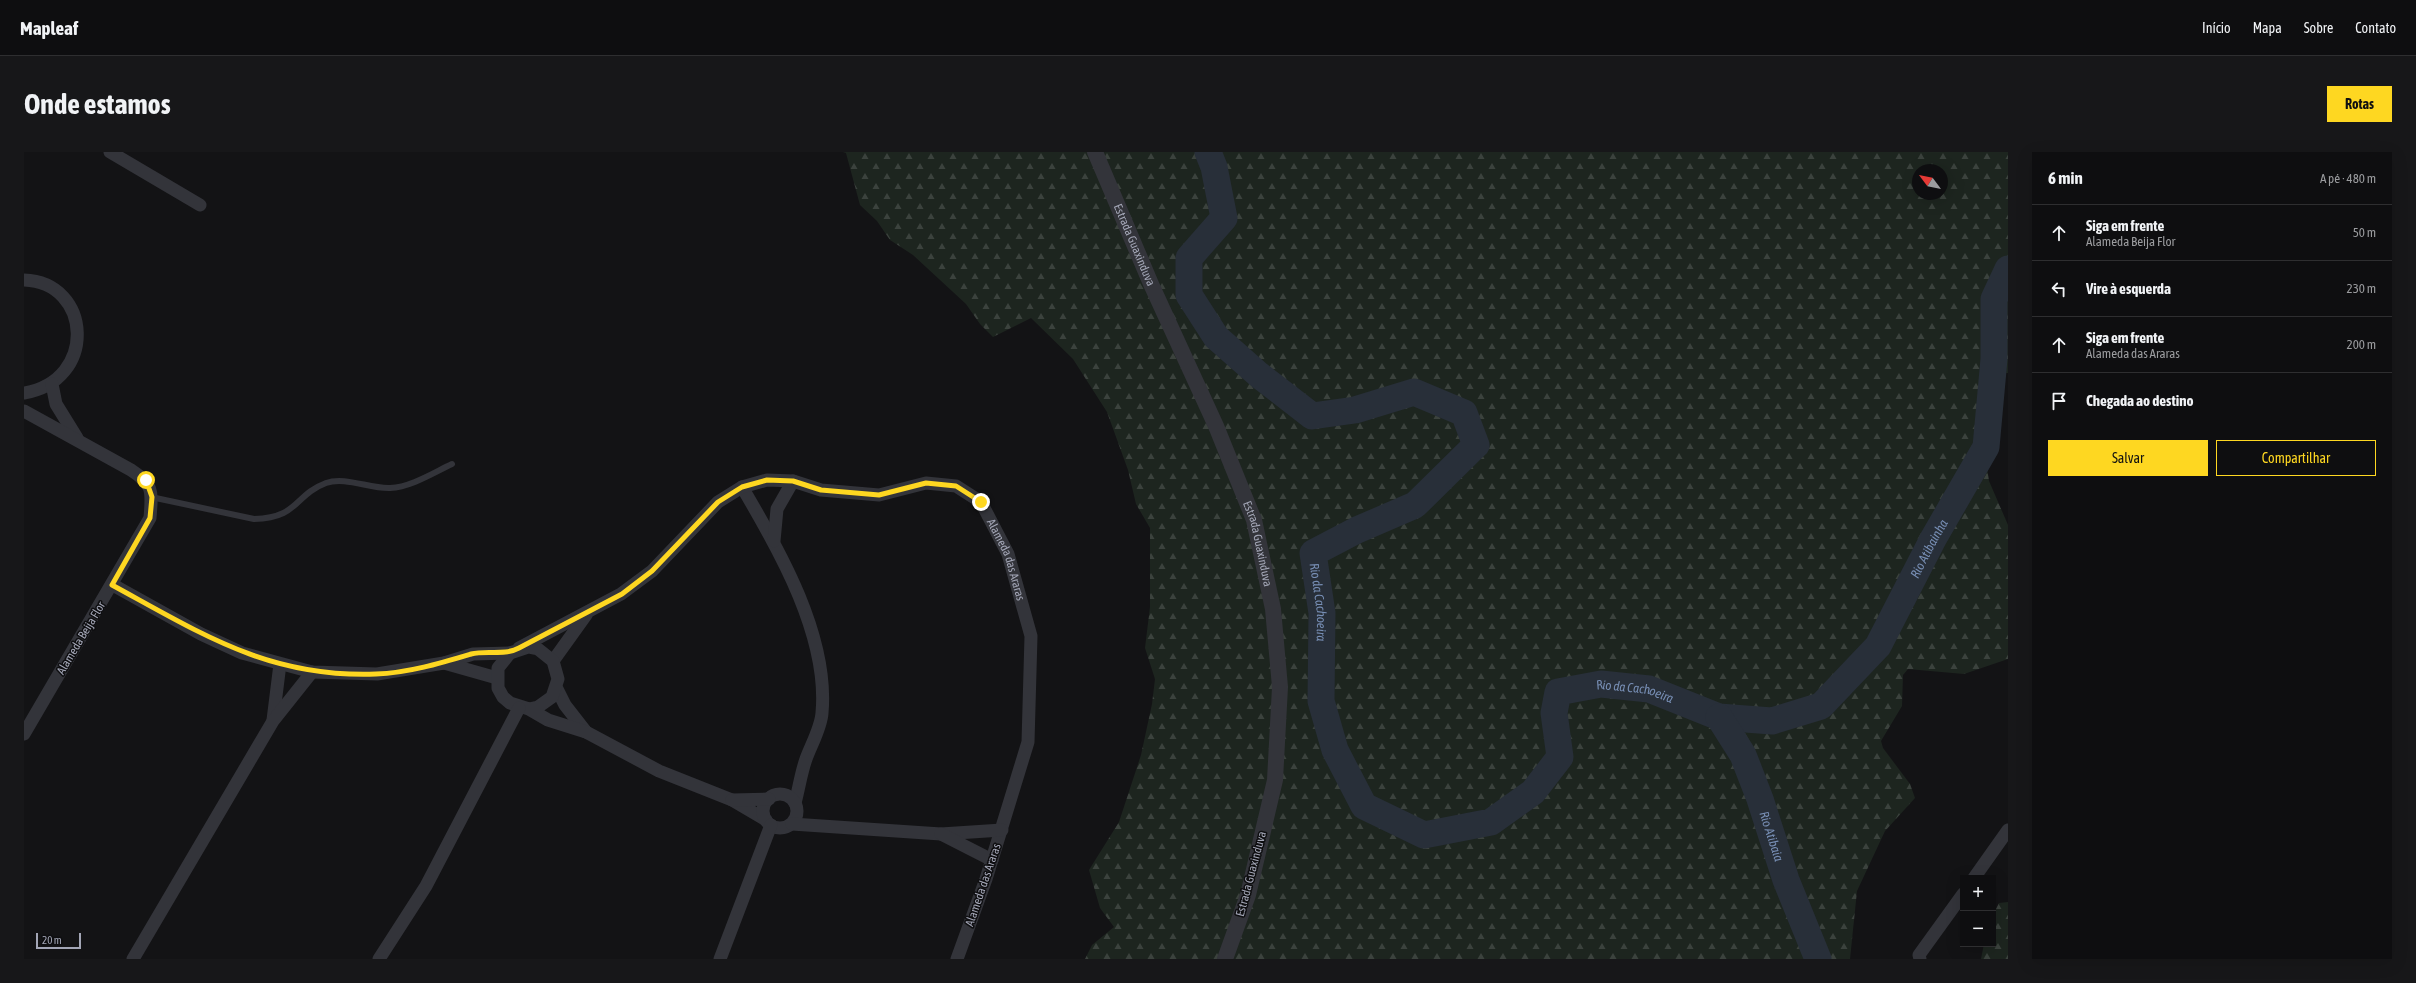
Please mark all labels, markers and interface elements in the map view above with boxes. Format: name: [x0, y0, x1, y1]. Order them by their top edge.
text: Mapleaf: [20, 17, 78, 39]
text: Início: [2202, 20, 2231, 36]
text: Mapa: [2253, 20, 2282, 36]
text: Sobre: [2304, 20, 2333, 36]
text: Contato: [2355, 20, 2396, 36]
button: Rotas: [2327, 86, 2392, 122]
text: Onde estamos: [24, 88, 171, 120]
north arrow: [1912, 164, 1948, 200]
text: 6 min: [2048, 168, 2083, 188]
text: A pé · 480 m: [2320, 171, 2376, 186]
street label: Estrada Guaxinduva: [1111, 202, 1158, 288]
text: Siga em frente: [2086, 217, 2164, 234]
icon: ahead: [2048, 222, 2070, 244]
text: 50 m: [2353, 225, 2376, 240]
text: Alameda Beija Flor: [2086, 234, 2175, 249]
icon: left: [2048, 278, 2070, 300]
text: Vire à esquerda: [2086, 280, 2171, 297]
text: 230 m: [2347, 281, 2376, 296]
text: Siga em frente: [2086, 329, 2164, 346]
icon: ahead: [2048, 334, 2070, 356]
text: 200 m: [2347, 337, 2376, 352]
text: Alameda das Araras: [2086, 346, 2180, 361]
icon: arrive: [2048, 390, 2070, 412]
text: Chegada ao destino: [2086, 392, 2194, 409]
button: Salvar: [2048, 440, 2208, 476]
button: Compartilhar: [2216, 440, 2376, 476]
route start: [137, 471, 155, 489]
route end: [972, 493, 990, 511]
street label: Estrada Guaxinduva: [1240, 499, 1275, 588]
street label: Alameda das Araras: [984, 516, 1028, 602]
water label: Rio Atibainha: [1907, 517, 1951, 581]
water label: Rio da Cachoeira: [1307, 562, 1329, 641]
street label: Alameda Beija Flor: [54, 599, 108, 677]
water label: Rio da Cachoeira: [1595, 677, 1676, 706]
water label: Rio Atibaia: [1756, 809, 1786, 863]
street label: Estrada Guaxinduva: [1233, 830, 1269, 918]
street label: Alameda das Araras: [962, 842, 1004, 928]
map controls: [1960, 875, 1996, 947]
button: +: [1960, 875, 1996, 911]
button: −: [1960, 911, 1996, 947]
scale bar: [36, 931, 81, 950]
text: 20 m: [42, 934, 62, 946]

